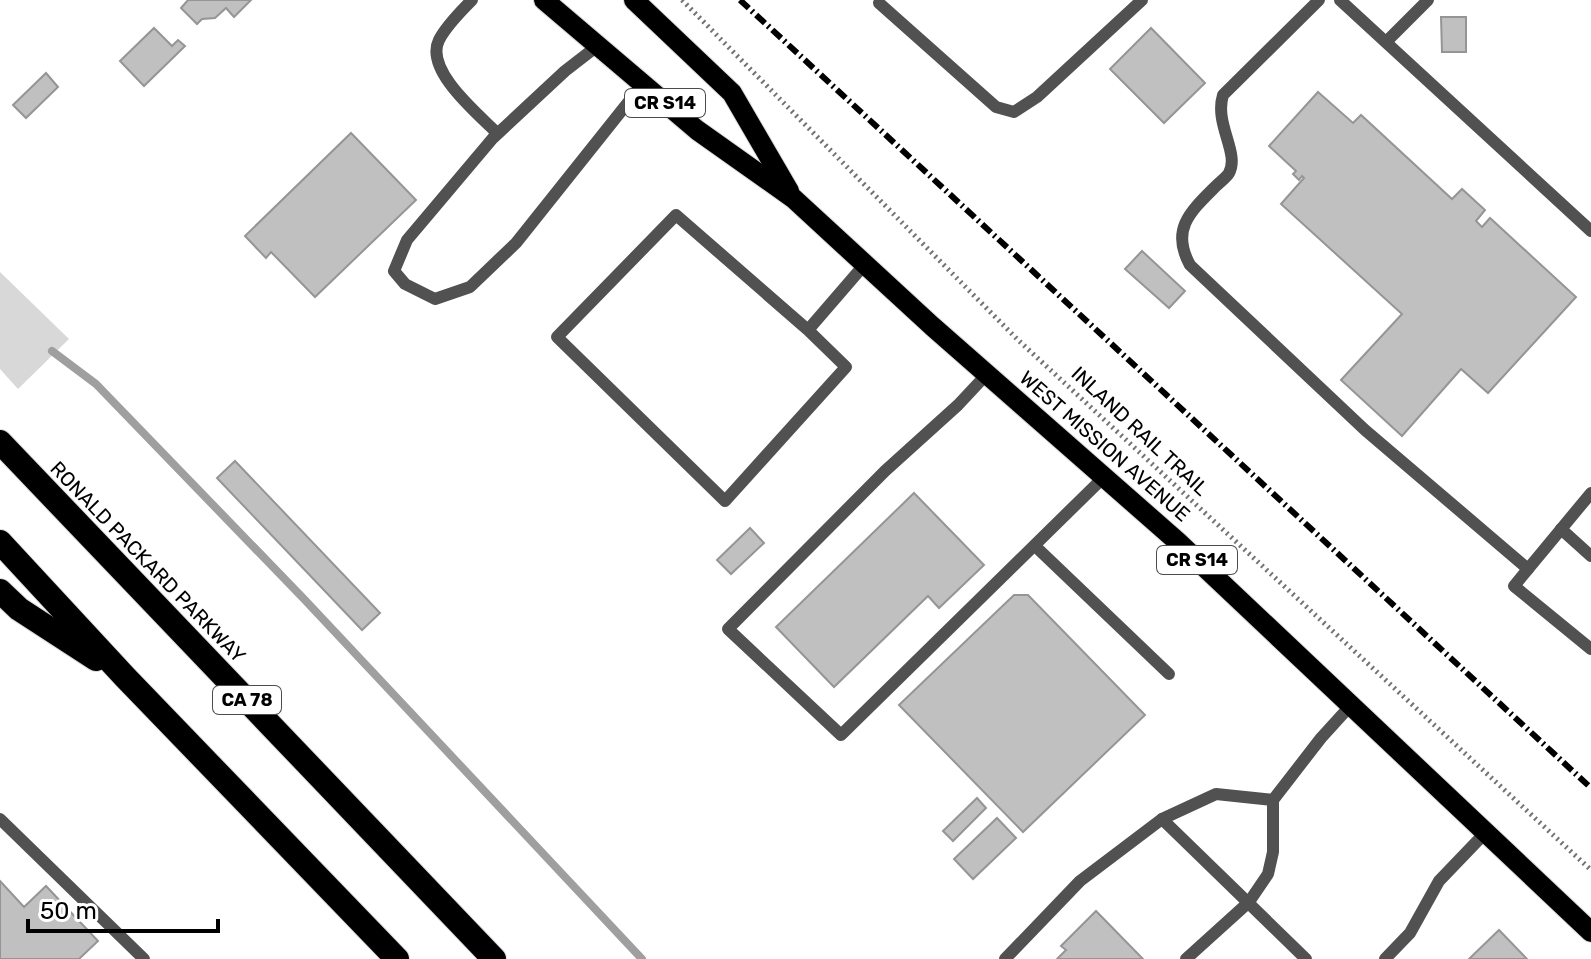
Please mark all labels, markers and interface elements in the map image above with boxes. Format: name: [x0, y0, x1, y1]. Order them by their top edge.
road number: CR S14: [625, 89, 705, 117]
street label: INLAND RAIL TRAIL: [1067, 361, 1213, 501]
street label: WEST MISSION AVENUE: [1015, 366, 1195, 526]
street label: RONALD PACKARD PARKWAY: [45, 456, 251, 668]
road number: CR S14: [1157, 546, 1237, 574]
road number: CA 78: [213, 686, 281, 714]
scale bar: [28, 883, 218, 933]
text: 50 m: [40, 897, 97, 925]

